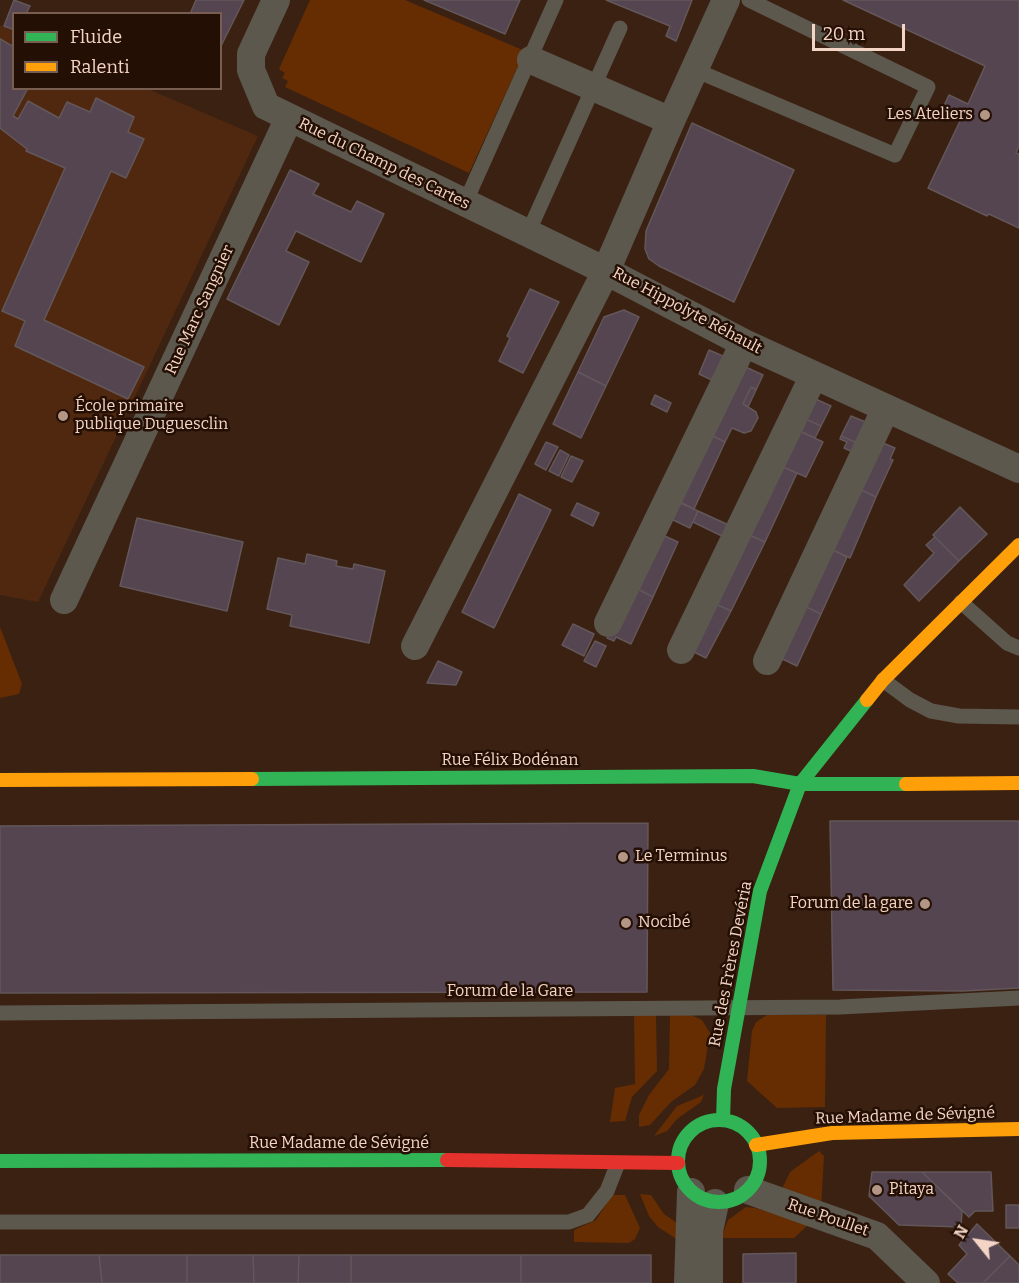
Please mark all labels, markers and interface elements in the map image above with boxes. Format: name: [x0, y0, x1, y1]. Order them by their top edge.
legend: [12, 12, 222, 90]
scale bar: [815, 12, 908, 50]
text: 20 m: [823, 23, 865, 45]
text: Fluide: [70, 26, 122, 48]
text: Ralenti: [70, 56, 130, 78]
place label: Les Ateliers: [887, 105, 973, 125]
marker: Les Ateliers: [978, 108, 992, 122]
street label: Rue du Champ des Cartes: [295, 114, 473, 214]
street label: Rue Marc Sangnier: [162, 242, 238, 378]
street label: Rue Hippolyte Réhault: [609, 263, 765, 359]
place label: École primaire publique Duguesclin: [75, 397, 228, 435]
marker: École primaire publique Duguesclin: [56, 409, 70, 423]
street label: Rue Félix Bodénan: [442, 751, 578, 771]
place label: Le Terminus: [635, 847, 727, 867]
marker: Le Terminus: [616, 850, 630, 864]
street label: Rue des Frères Devéria: [705, 879, 757, 1049]
place label: Forum de la gare: [789, 894, 913, 914]
marker: Forum de la gare: [918, 897, 932, 911]
place label: Nocibé: [638, 913, 690, 933]
marker: Nocibé: [619, 916, 633, 930]
street label: Forum de la Gare: [447, 982, 573, 1002]
street label: Rue Madame de Sévigné: [815, 1103, 995, 1129]
street label: Rue Madame de Sévigné: [249, 1134, 429, 1154]
place label: Pitaya: [889, 1180, 934, 1200]
marker: Pitaya: [870, 1183, 884, 1197]
street label: Rue Poullet: [785, 1195, 871, 1241]
north arrow: [947, 1211, 1007, 1271]
text: N: [950, 1222, 972, 1242]

